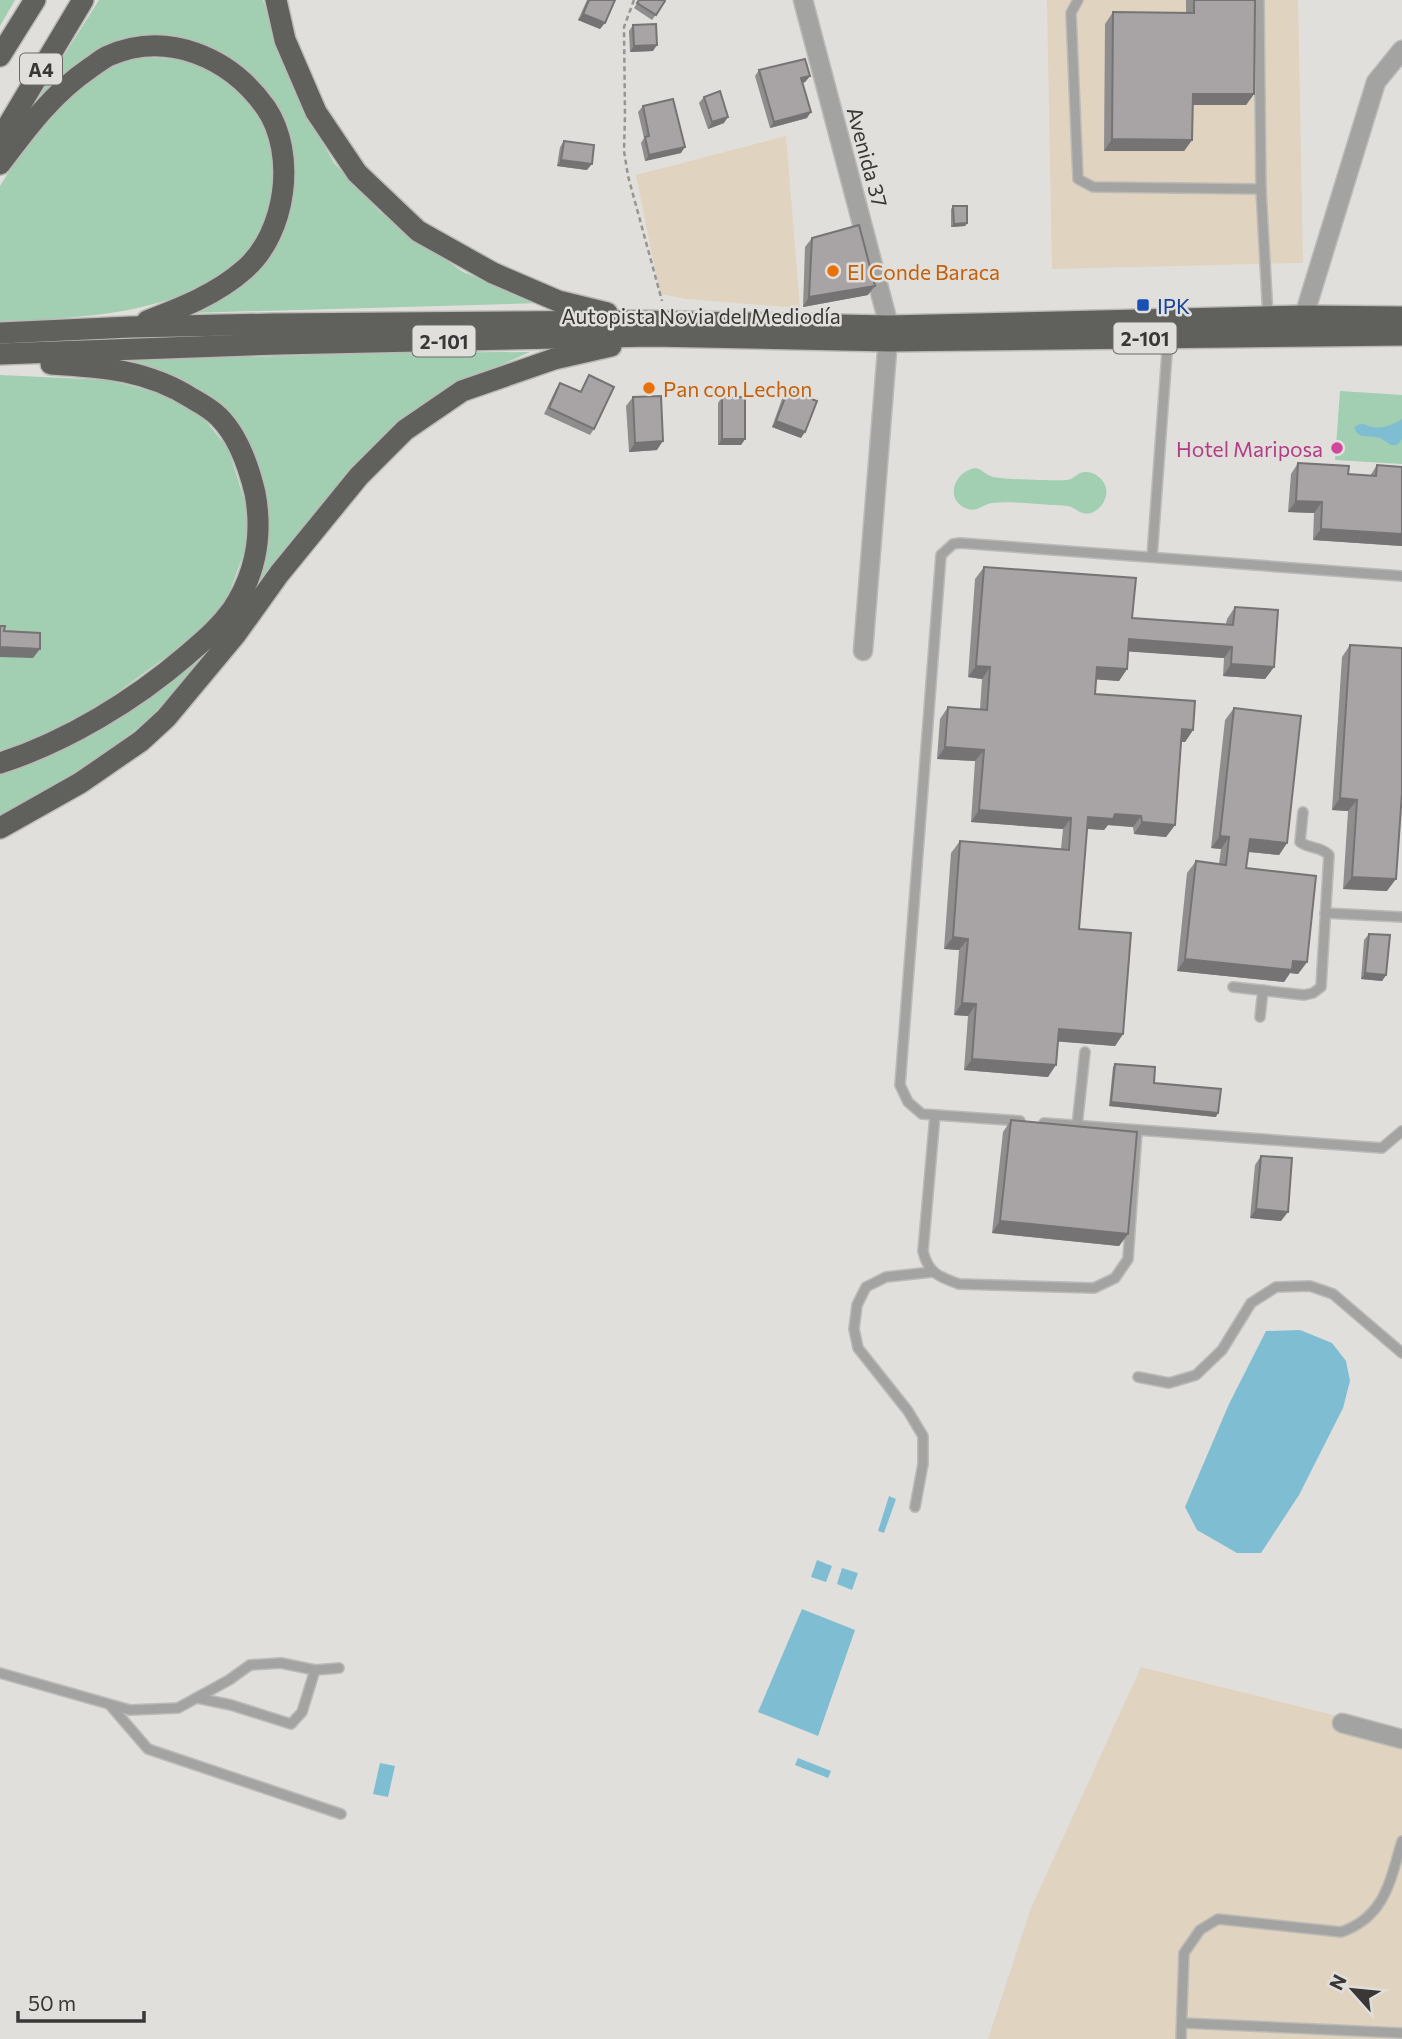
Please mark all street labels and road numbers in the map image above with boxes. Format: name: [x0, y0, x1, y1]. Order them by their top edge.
road number: A4: [20, 54, 62, 85]
street label: Avenida 37: [843, 104, 893, 210]
street label: Autopista Novia del Mediodía: [561, 303, 841, 328]
road number: 2-101: [1114, 322, 1176, 354]
road number: 2-101: [412, 326, 476, 356]

